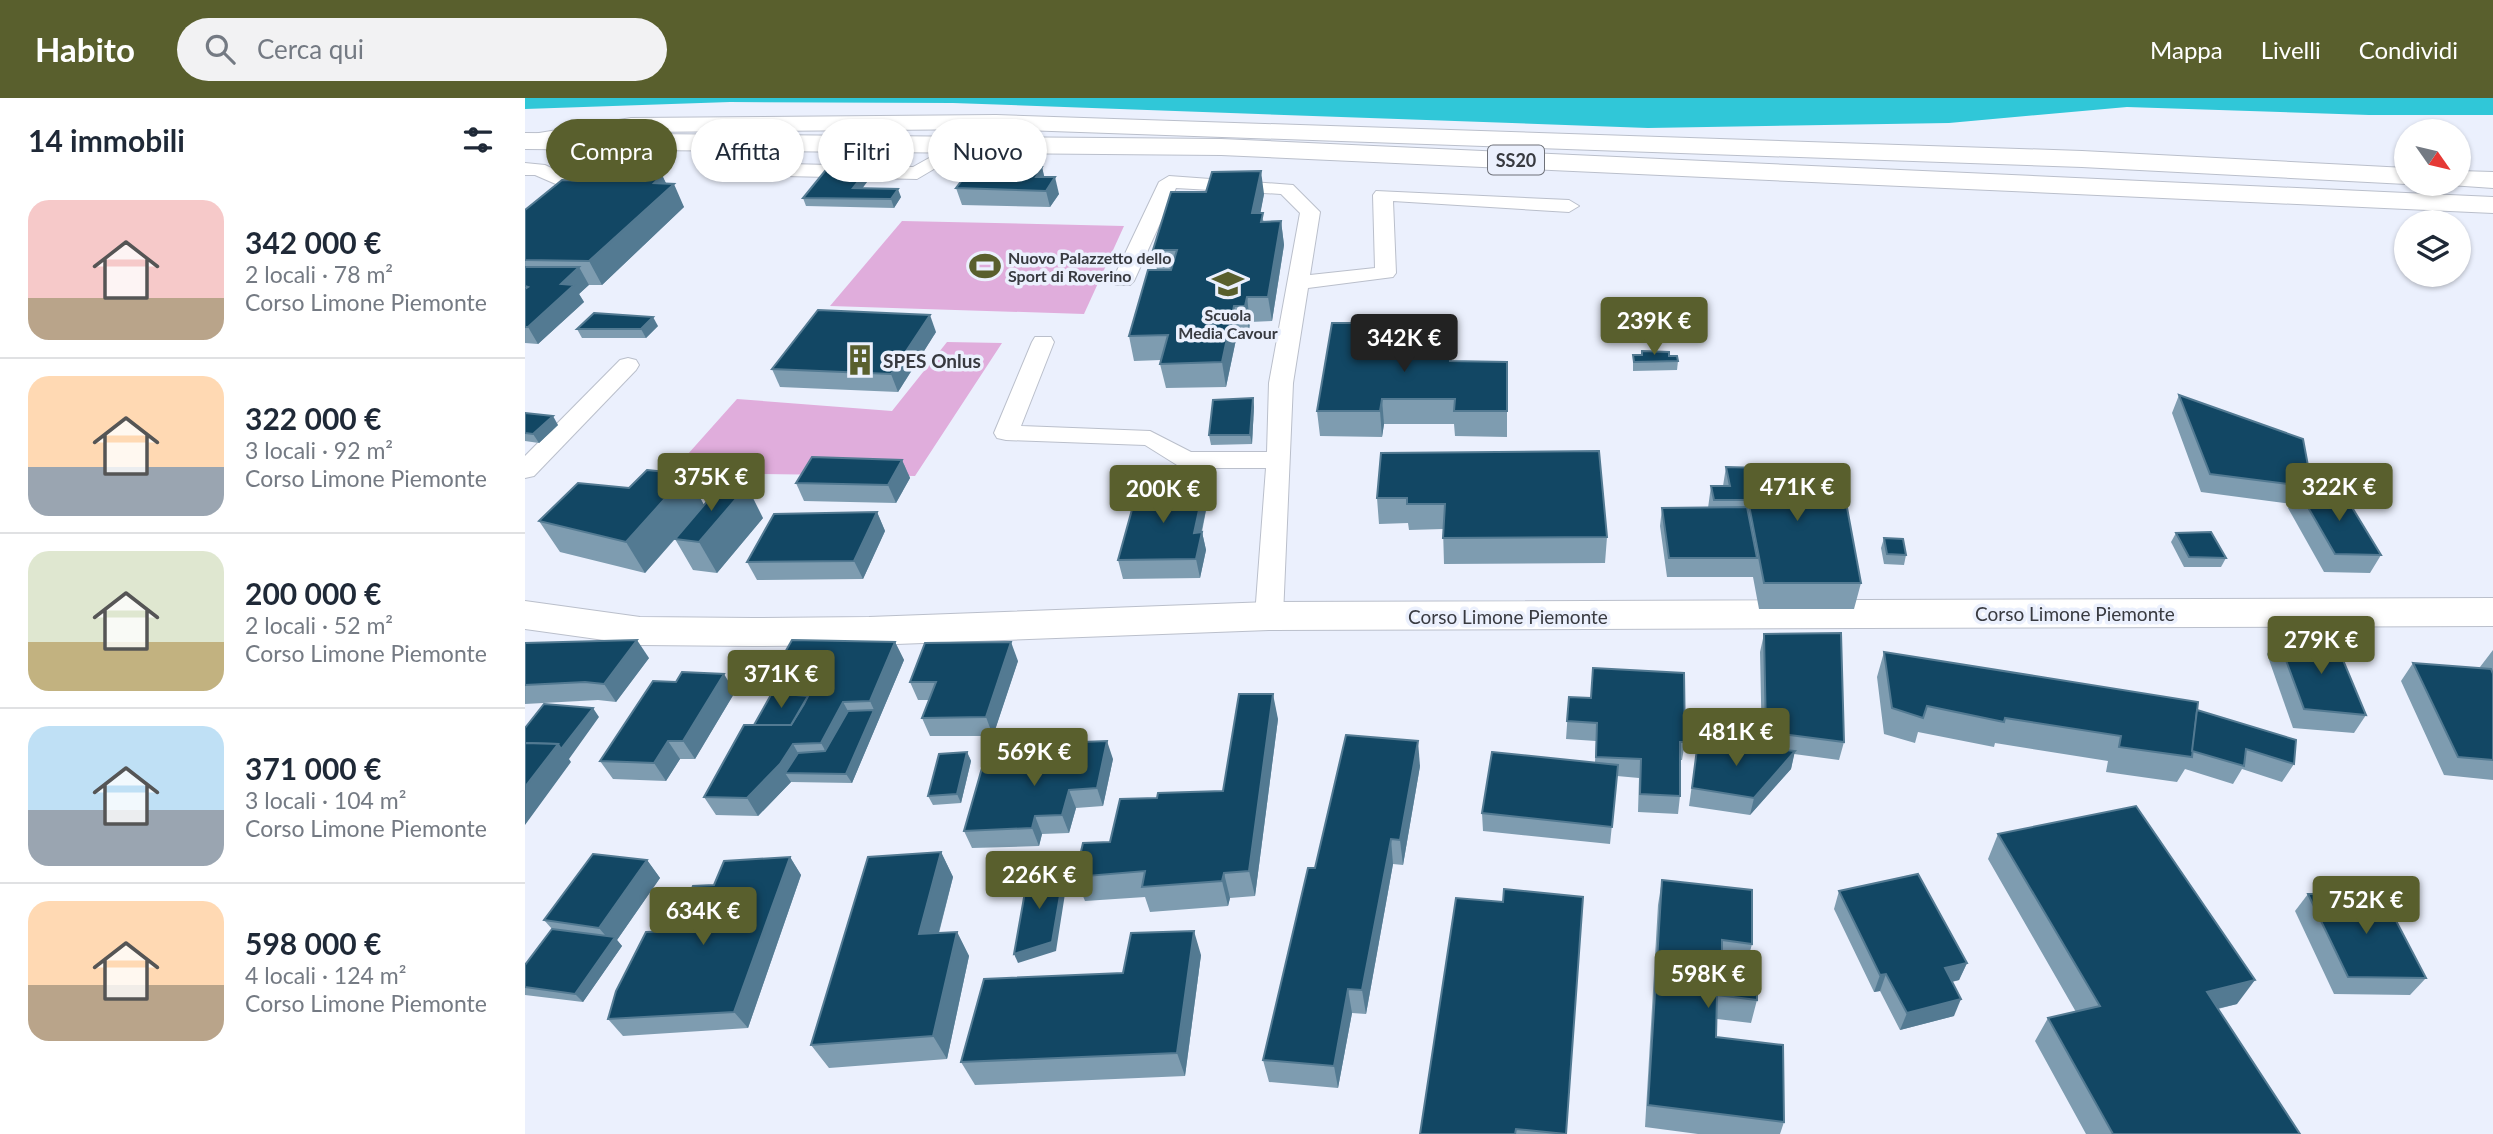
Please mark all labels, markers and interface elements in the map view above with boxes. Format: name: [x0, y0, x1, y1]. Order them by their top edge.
search box: [177, 18, 667, 81]
text: Habito: [35, 29, 135, 69]
icon: search: [201, 30, 239, 68]
text: Cerca qui: [257, 33, 364, 65]
text: Mappa: [2150, 35, 2223, 64]
text: Livelli: [2261, 35, 2321, 64]
text: Condividi: [2359, 35, 2458, 64]
chip: Compra: [546, 119, 677, 182]
chip: Affitta: [691, 119, 804, 182]
chip: Filtri: [818, 119, 914, 182]
chip: Nuovo: [928, 119, 1047, 182]
north arrow: [2394, 119, 2471, 196]
map controls: [2394, 119, 2471, 287]
icon: filters: [459, 121, 497, 159]
text: 14 immobili: [28, 122, 185, 158]
road number: SS20: [1488, 146, 1544, 174]
button: layers: [2394, 210, 2471, 287]
text: 342 000 €: [245, 224, 381, 260]
icon: home: [84, 228, 168, 312]
place label: Nuovo Palazzetto dello Sport di Roverino: [1008, 248, 1171, 285]
sports icon: Nuovo Palazzetto dello Sport di Roverino: [968, 249, 1002, 283]
text: 2 locali · 78 m²: [245, 260, 393, 288]
school or university icon: Scuola Media Cavour: [1211, 267, 1245, 301]
text: Corso Limone Piemonte: [245, 288, 487, 316]
pin: 239K €: [1597, 298, 1711, 357]
place label: Scuola Media Cavour: [1178, 305, 1278, 342]
text: 239K €: [1617, 306, 1691, 334]
pin: 342K €: [1347, 314, 1461, 374]
text: 342K €: [1367, 323, 1441, 351]
building icon: SPES Onlus: [843, 343, 877, 377]
place label: SPES Onlus: [883, 349, 981, 372]
text: 322 000 €: [245, 400, 381, 436]
icon: home: [84, 404, 168, 488]
text: 3 locali · 92 m²: [245, 436, 393, 464]
pin: 375K €: [654, 454, 768, 513]
text: 375K €: [674, 462, 748, 490]
text: Corso Limone Piemonte: [245, 464, 487, 492]
pin: 471K €: [1740, 464, 1854, 523]
pin: 322K €: [2282, 464, 2396, 523]
pin: 200K €: [1106, 466, 1220, 525]
text: 471K €: [1760, 472, 1834, 500]
text: 322K €: [2302, 472, 2376, 500]
text: 200K €: [1126, 474, 1200, 502]
text: 200 000 €: [245, 575, 381, 611]
icon: home: [84, 579, 168, 663]
street label: Corso Limone Piemonte: [1975, 602, 2175, 625]
street label: Corso Limone Piemonte: [1408, 605, 1608, 628]
text: 2 locali · 52 m²: [245, 611, 393, 639]
pin: 279K €: [2264, 616, 2378, 676]
text: 279K €: [2284, 625, 2358, 653]
text: Corso Limone Piemonte: [245, 639, 487, 667]
pin: 371K €: [724, 650, 838, 710]
text: 371K €: [744, 659, 818, 687]
pin: 481K €: [1679, 708, 1793, 768]
text: 481K €: [1699, 717, 1773, 745]
pin: 569K €: [977, 728, 1091, 788]
text: 569K €: [997, 737, 1071, 765]
text: 371 000 €: [245, 750, 381, 786]
icon: home: [84, 754, 168, 838]
text: 3 locali · 104 m²: [245, 786, 406, 814]
text: Corso Limone Piemonte: [245, 814, 487, 842]
pin: 226K €: [982, 852, 1096, 911]
text: 226K €: [1002, 860, 1076, 888]
pin: 752K €: [2309, 876, 2423, 936]
text: 752K €: [2329, 885, 2403, 913]
pin: 634K €: [646, 888, 760, 947]
text: 634K €: [666, 896, 740, 924]
text: 598 000 €: [245, 925, 381, 961]
icon: home: [84, 929, 168, 1013]
pin: 598K €: [1651, 950, 1765, 1010]
text: 598K €: [1671, 959, 1745, 987]
text: 4 locali · 124 m²: [245, 961, 406, 989]
text: Corso Limone Piemonte: [245, 989, 487, 1017]

